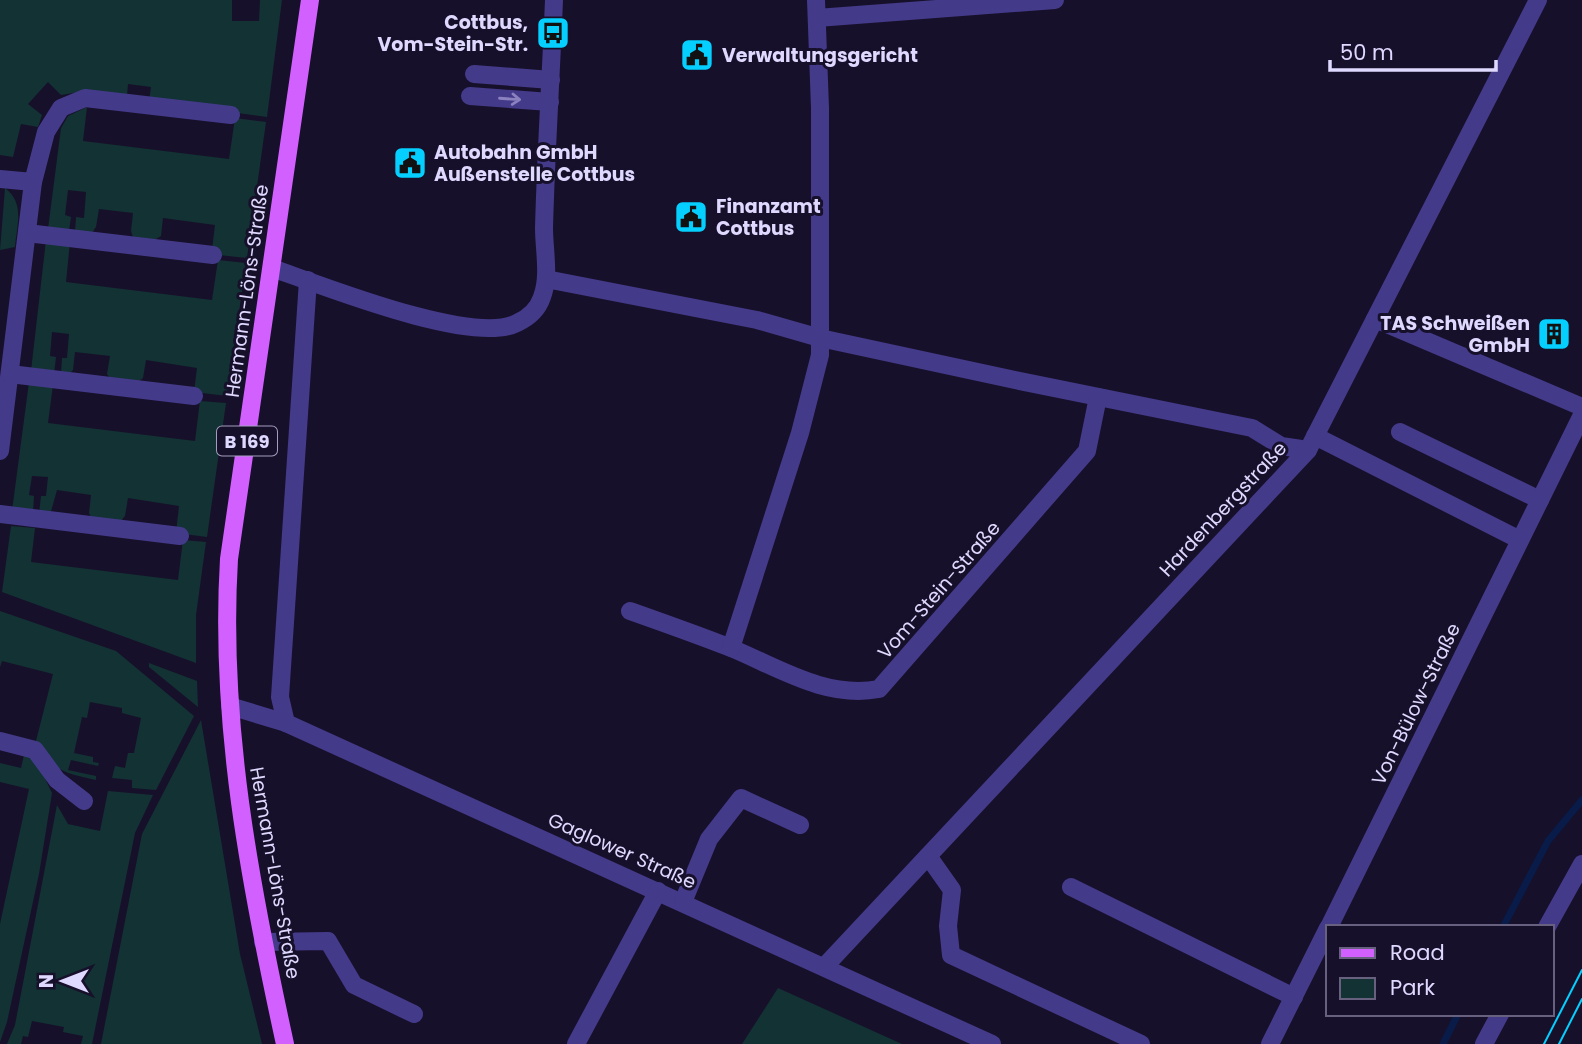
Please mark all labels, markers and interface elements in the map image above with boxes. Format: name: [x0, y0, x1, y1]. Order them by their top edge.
place label: Cottbus, Vom-Stein-Str.: [377, 9, 528, 58]
bus stop icon: Cottbus, Vom-Stein-Str.: [534, 14, 572, 52]
scale bar: [1330, 28, 1496, 72]
public building icon: Verwaltungsgericht: [678, 36, 716, 74]
text: 50 m: [1340, 38, 1394, 67]
place label: Verwaltungsgericht: [722, 42, 918, 69]
one-way arrow: [498, 93, 521, 106]
place label: Autobahn GmbH Außenstelle Cottbus: [434, 139, 635, 188]
public building icon: Autobahn GmbH Außenstelle Cottbus: [391, 144, 429, 182]
street label: Hermann-Löns-Straße: [219, 183, 275, 399]
place label: Finanzamt Cottbus: [716, 193, 821, 242]
public building icon: Finanzamt Cottbus: [672, 198, 710, 236]
place label: TAS Schweißen GmbH: [1380, 310, 1530, 359]
building icon: TAS Schweißen GmbH: [1535, 315, 1573, 353]
road number: B 169: [217, 426, 277, 456]
street label: Hardenbergstraße: [1153, 435, 1293, 583]
street label: Vom-Stein-Straße: [871, 515, 1007, 665]
street label: Von-Bülow-Straße: [1365, 619, 1467, 789]
street label: Hermann-Löns-Straße: [243, 765, 307, 981]
street label: Gaglower Straße: [544, 806, 700, 896]
legend: [1326, 925, 1554, 1016]
text: Road: [1390, 938, 1445, 967]
north arrow: [28, 946, 98, 1016]
text: Park: [1390, 973, 1435, 1002]
text: N: [33, 974, 60, 988]

